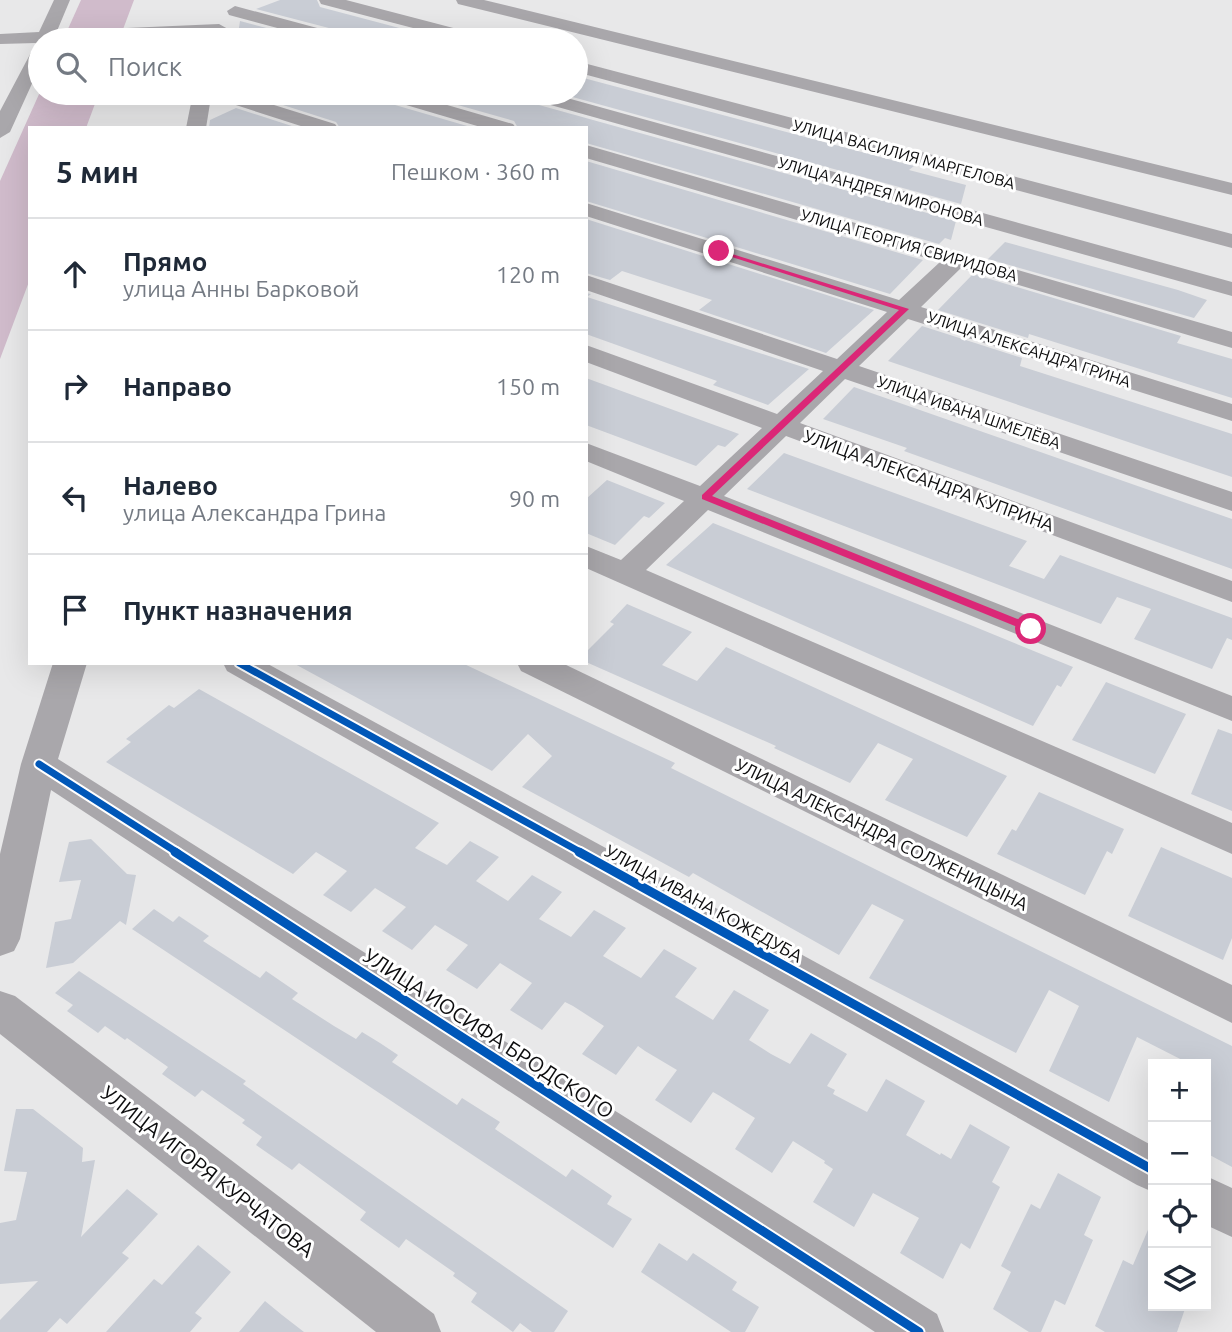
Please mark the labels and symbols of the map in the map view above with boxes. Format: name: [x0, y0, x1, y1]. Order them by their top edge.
street label: УЛИЦА ВАСИЛИЯ МАРГЕЛОВА: [791, 116, 1018, 192]
street label: УЛИЦА АНДРЕЯ МИРОНОВА: [776, 153, 986, 229]
street label: УЛИЦА ГЕОРГИЯ СВИРИДОВА: [799, 205, 1020, 285]
route end: [703, 235, 734, 266]
street label: УЛИЦА АЛЕКСАНДРА ГРИНА: [925, 308, 1134, 391]
street label: УЛИЦА ИВАНА ШМЕЛЁВА: [875, 372, 1064, 452]
street label: УЛИЦА АЛЕКСАНДРА КУПРИНА: [801, 425, 1057, 535]
route start: [1015, 613, 1046, 644]
street label: УЛИЦА АЛЕКСАНДРА СОЛЖЕНИЦЫНА: [733, 754, 1032, 914]
street label: УЛИЦА ИВАНА КОЖЕДУБА: [602, 840, 807, 966]
street label: УЛИЦА ИОСИФА БРОДСКОГО: [359, 943, 619, 1123]
street label: УЛИЦА ИГОРЯ КУРЧАТОВА: [97, 1080, 320, 1262]

